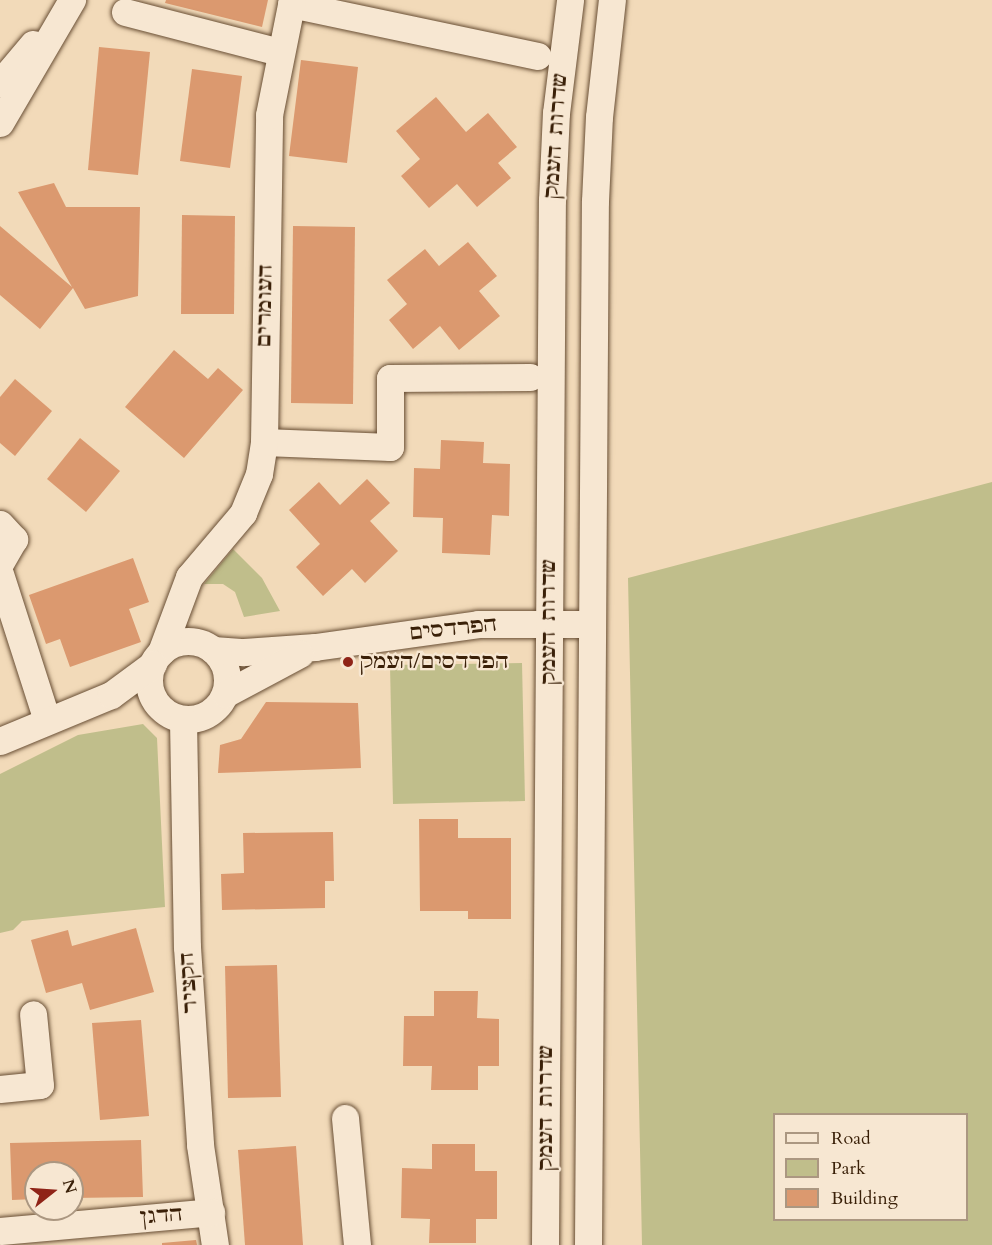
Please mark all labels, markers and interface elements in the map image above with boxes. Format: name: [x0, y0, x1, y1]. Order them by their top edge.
street label: שדרות העמק: [539, 75, 573, 197]
street label: העומרים: [252, 264, 278, 348]
street label: שדרות העמק: [536, 562, 562, 682]
street label: הפרדסים: [408, 612, 498, 646]
place label: הפרדסים/העמק: [360, 649, 508, 675]
marker: הפרדסים/העמק: [341, 655, 355, 669]
street label: הקציר: [174, 951, 204, 1015]
street label: שדרות העמק: [533, 1048, 559, 1168]
legend: [773, 1113, 968, 1221]
text: Road: [831, 1126, 871, 1151]
text: Park: [831, 1156, 866, 1181]
north arrow: [24, 1161, 84, 1221]
text: N: [57, 1176, 82, 1196]
text: Building: [831, 1186, 898, 1211]
street label: הדגן: [138, 1202, 184, 1230]

